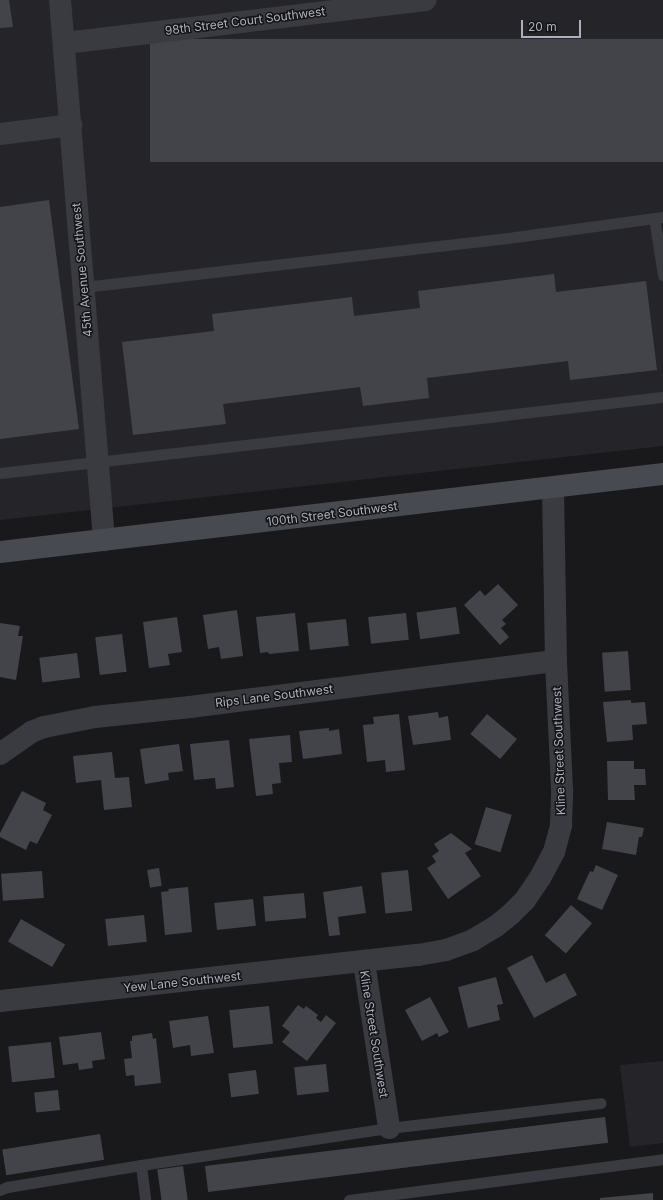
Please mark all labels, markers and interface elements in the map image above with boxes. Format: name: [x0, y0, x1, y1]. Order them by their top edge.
street label: 98th Street Court Southwest: [164, 4, 326, 38]
scale bar: [523, 12, 583, 38]
text: 20 m: [528, 19, 557, 34]
street label: 45th Avenue Southwest: [69, 202, 95, 338]
street label: 100th Street Southwest: [266, 499, 398, 529]
street label: Rips Lane Southwest: [214, 682, 334, 710]
street label: Kline Street Southwest: [550, 687, 568, 815]
street label: Yew Lane Southwest: [123, 969, 241, 995]
street label: Kline Street Southwest: [357, 969, 391, 1099]

